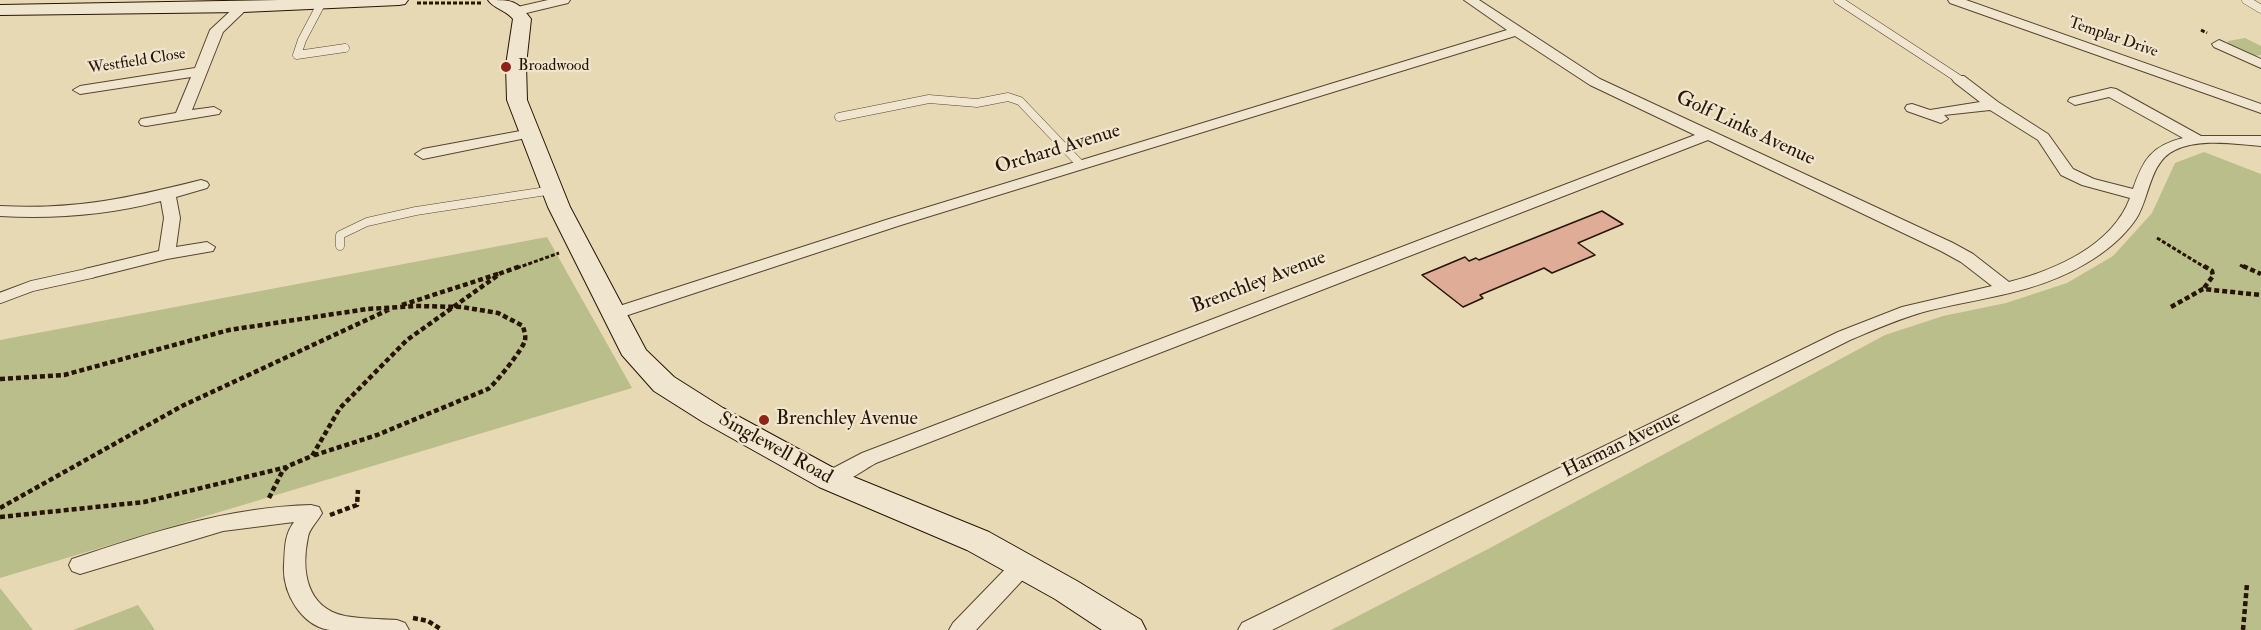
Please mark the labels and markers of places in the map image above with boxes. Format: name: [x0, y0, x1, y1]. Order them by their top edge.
place label: Broadwood: [518, 57, 589, 77]
marker: Broadwood: [499, 60, 513, 74]
place label: Brenchley Avenue: [776, 408, 918, 432]
marker: Brenchley Avenue: [757, 413, 771, 427]

